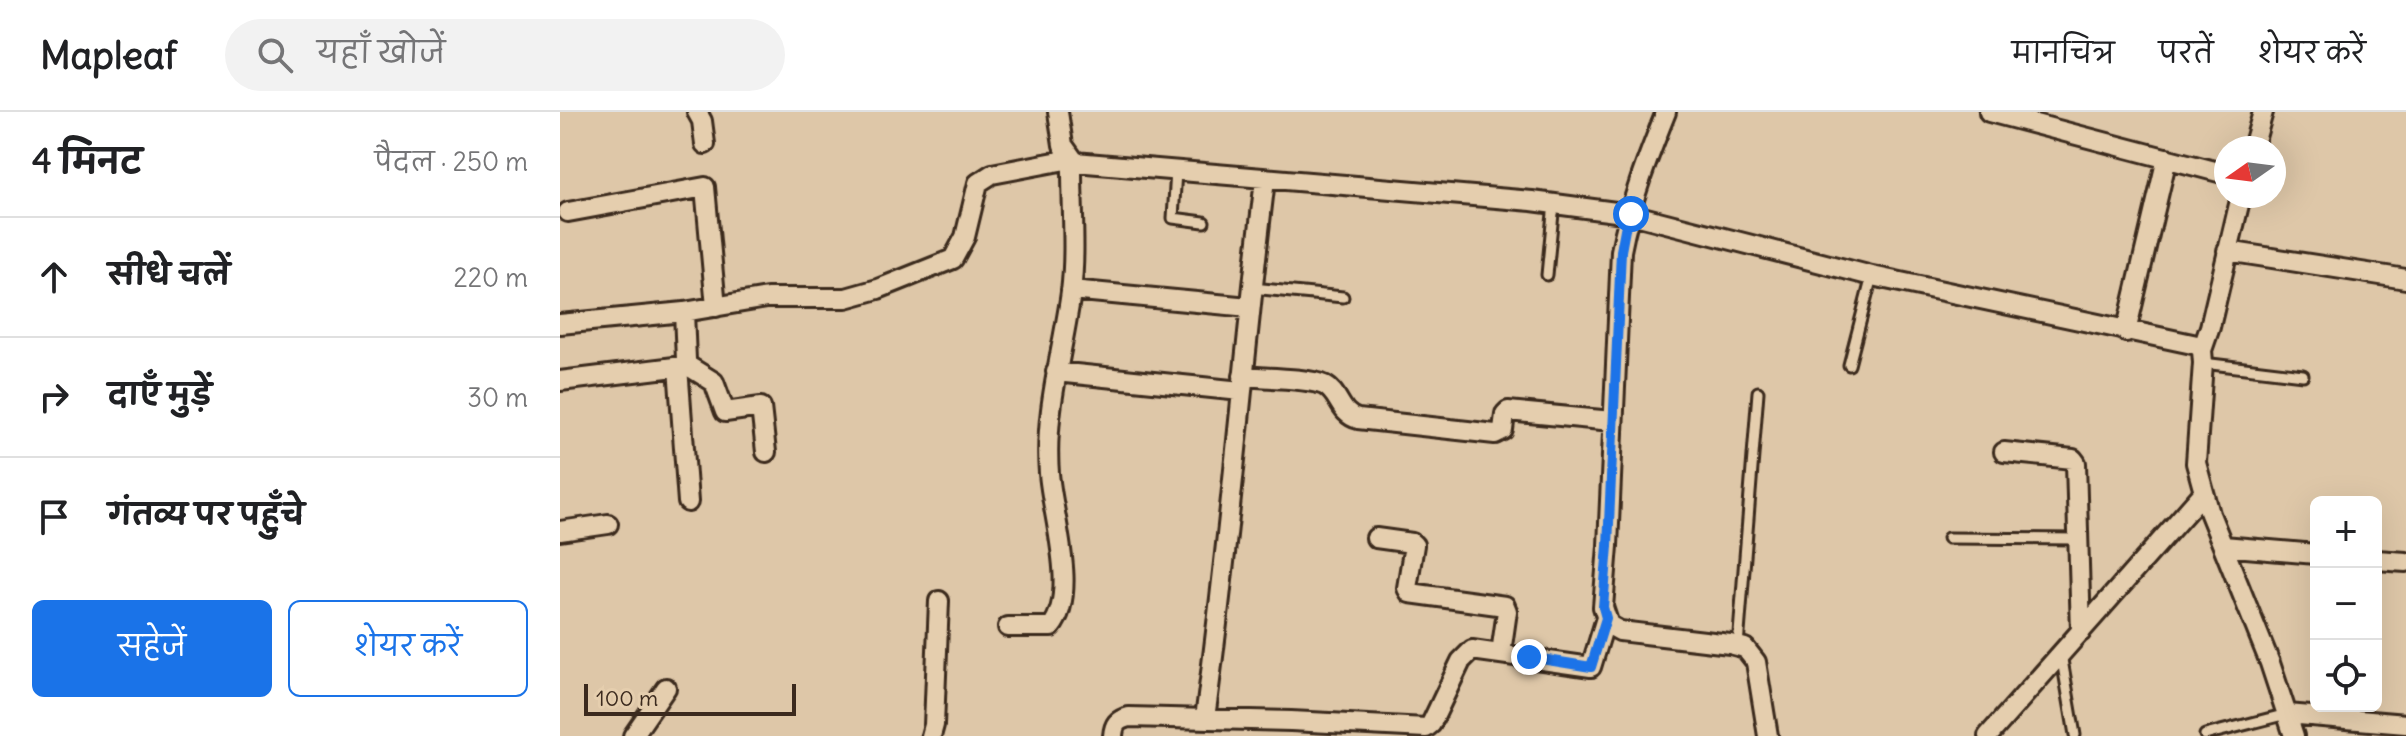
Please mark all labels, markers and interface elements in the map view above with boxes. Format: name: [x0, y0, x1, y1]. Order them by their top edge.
search box: [225, 19, 785, 91]
text: Mapleaf: [40, 32, 177, 79]
icon: search: [253, 33, 297, 77]
text: यहाँ खोजें: [317, 33, 445, 71]
text: मानचित्र: [2012, 35, 2115, 71]
text: परतें: [2159, 35, 2214, 71]
text: शेयर करें: [2258, 35, 2366, 71]
north arrow: [2214, 136, 2286, 208]
text: 4 मिनट: [32, 139, 142, 182]
text: पैदल · 250 m: [374, 145, 528, 178]
route start: [1613, 196, 1649, 232]
icon: ahead: [32, 255, 76, 299]
text: सीधे चलें: [108, 255, 230, 293]
text: 220 m: [453, 261, 528, 294]
icon: right: [32, 375, 76, 419]
text: दाएँ मुड़ें: [108, 375, 212, 413]
text: 30 m: [467, 381, 528, 414]
icon: arrive: [32, 495, 76, 539]
text: गंतव्य पर पहुँचे: [108, 495, 305, 533]
map controls: [2310, 496, 2382, 712]
button: +: [2310, 496, 2382, 568]
button: −: [2310, 568, 2382, 640]
button: सहेजें: [32, 600, 272, 697]
button: शेयर करें: [288, 600, 528, 697]
route end: [1511, 639, 1547, 675]
button: locate: [2310, 640, 2382, 712]
scale bar: [584, 680, 796, 716]
text: 100 m: [596, 684, 658, 712]

